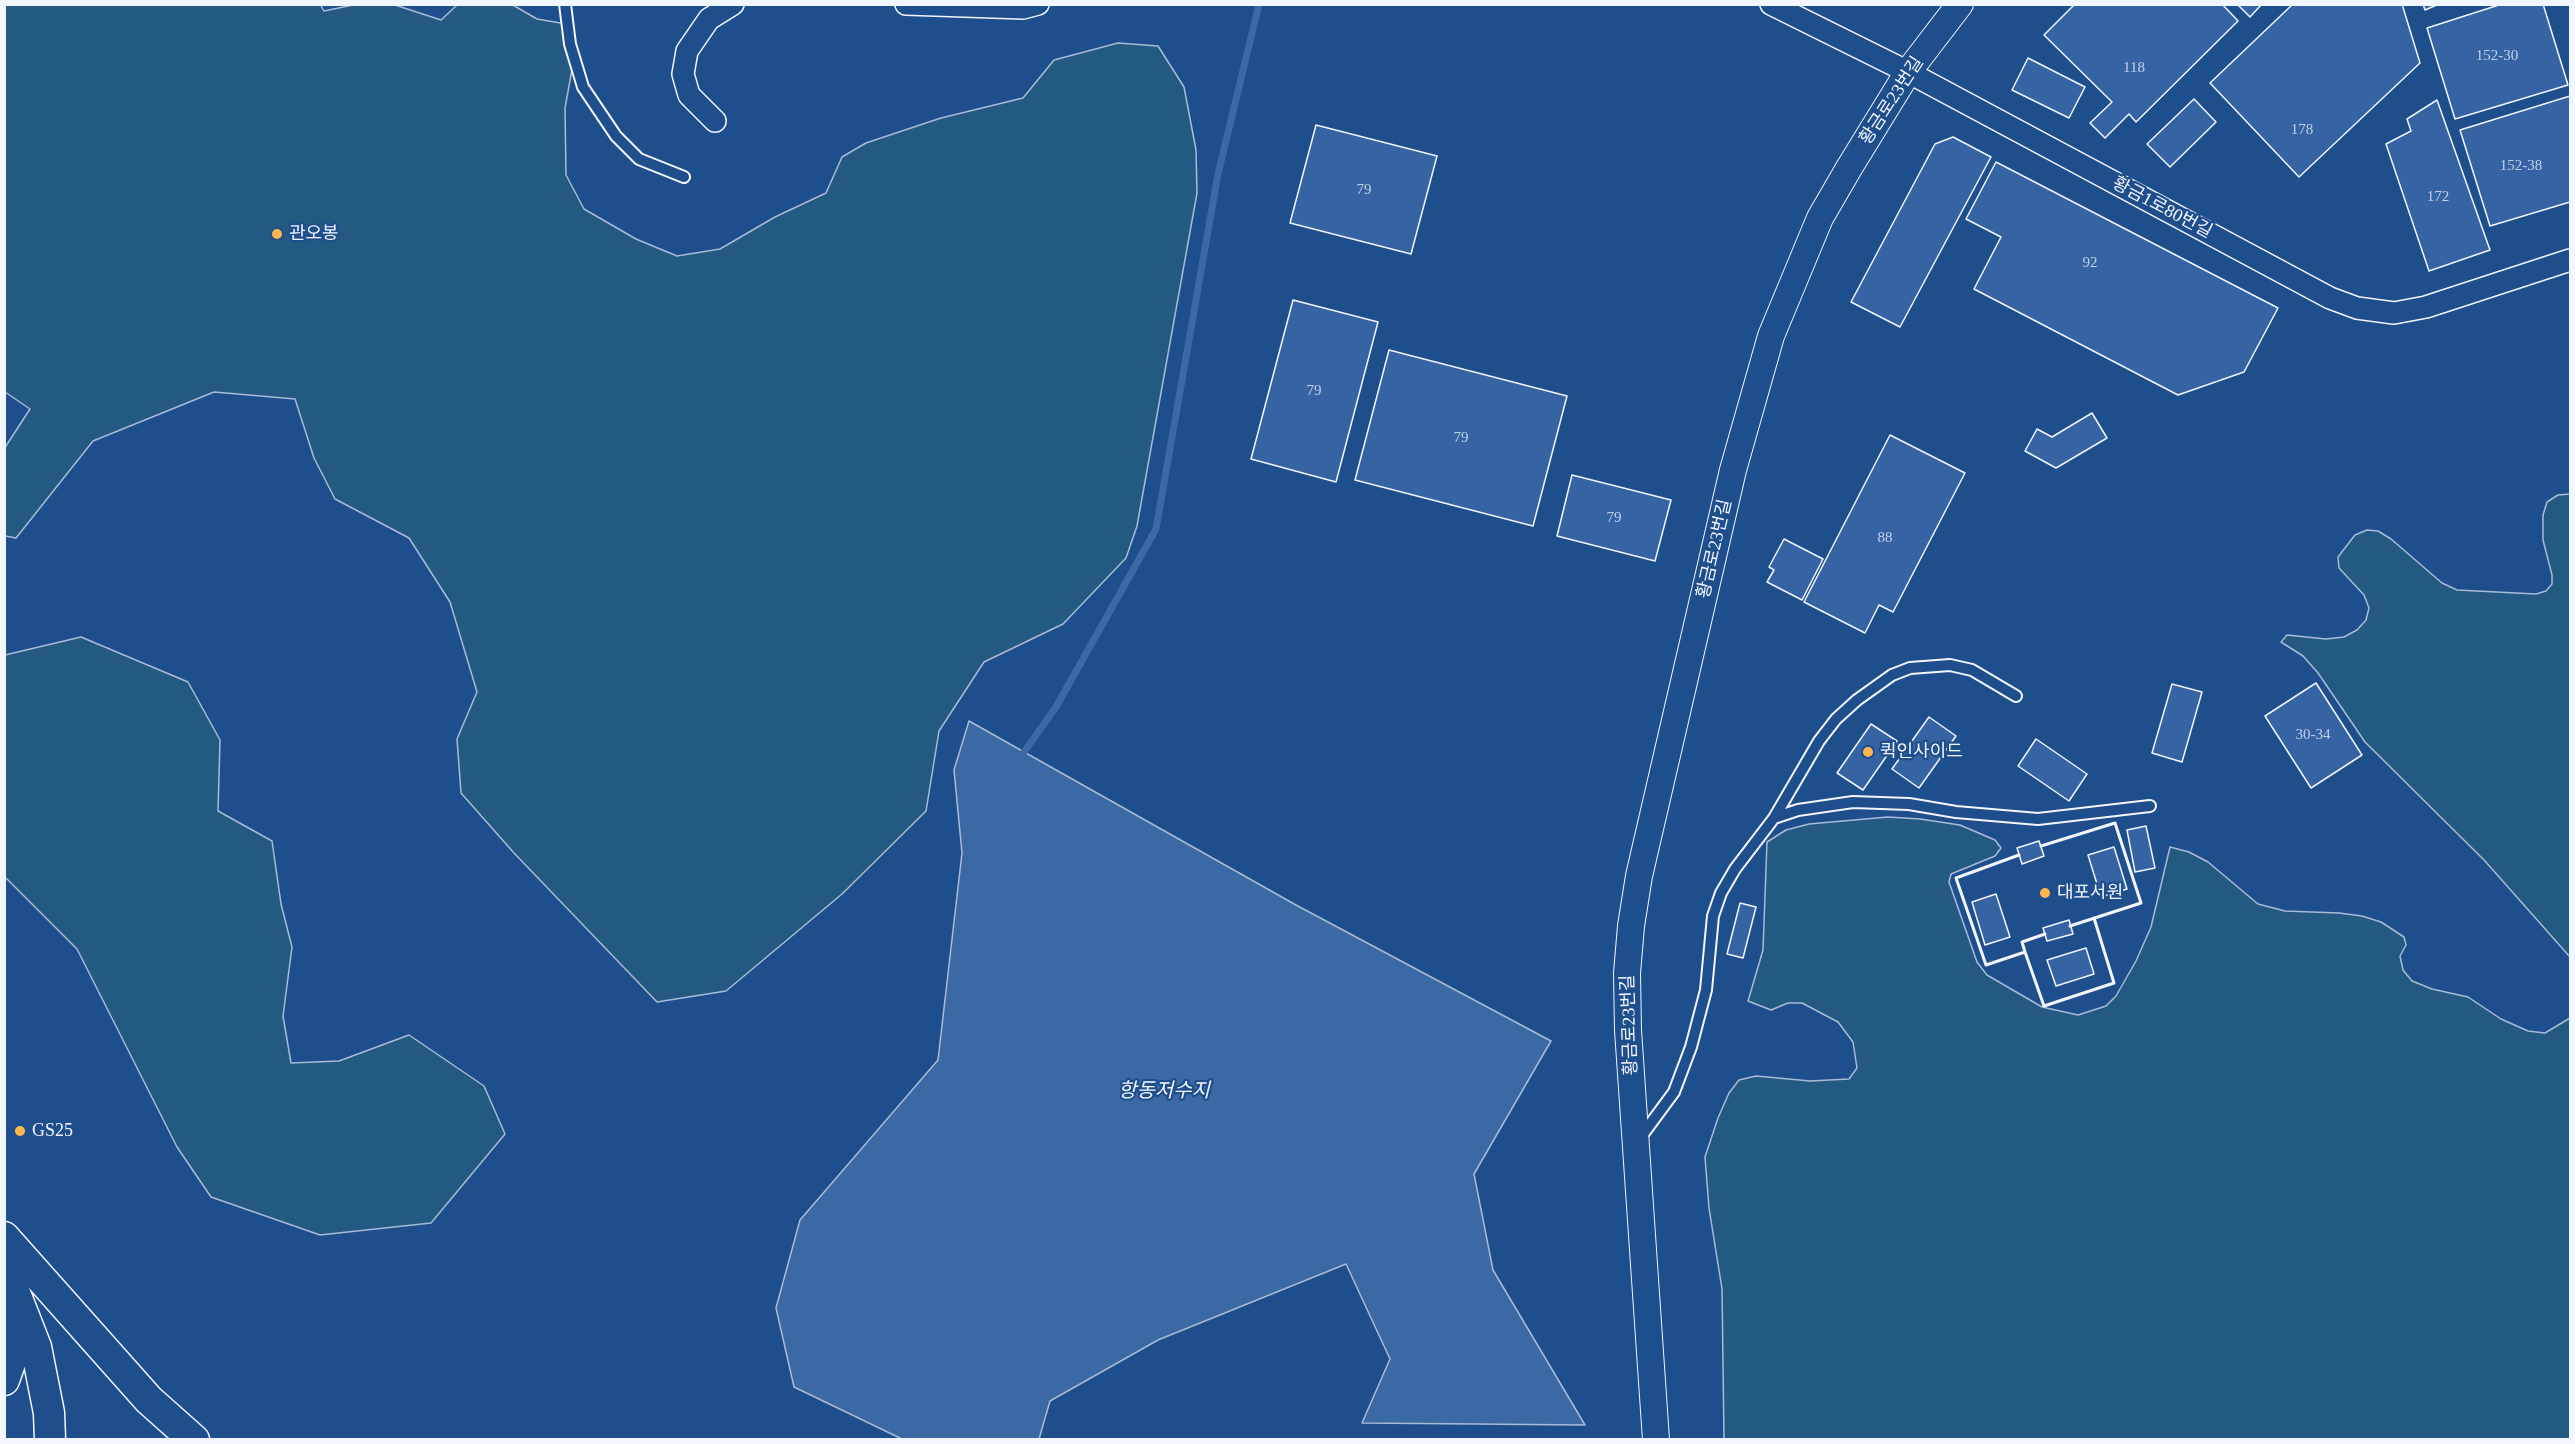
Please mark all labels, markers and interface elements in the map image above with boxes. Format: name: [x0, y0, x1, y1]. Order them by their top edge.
house number: 152-30: [2476, 47, 2518, 65]
street label: 황금로23번길: [1855, 53, 1929, 149]
house number: 118: [2123, 59, 2145, 77]
house number: 178: [2291, 121, 2313, 139]
house number: 152-38: [2500, 157, 2542, 175]
street label: 황금1로80번길: [2108, 173, 2216, 243]
house number: 79: [1356, 181, 1372, 199]
house number: 172: [2427, 188, 2449, 206]
place label: 관오봉: [289, 223, 339, 245]
marker: 관오봉: [270, 227, 284, 241]
house number: 92: [2082, 254, 2098, 272]
house number: 79: [1306, 382, 1322, 400]
house number: 79: [1454, 429, 1468, 447]
street label: 황금로23번길: [1693, 497, 1737, 601]
house number: 79: [1606, 509, 1622, 527]
house number: 88: [1878, 529, 1892, 547]
house number: 30-34: [2296, 726, 2330, 744]
place label: 퀵인사이드: [1880, 741, 1963, 763]
marker: 퀵인사이드: [1861, 745, 1875, 759]
place label: 대포서원: [2057, 882, 2123, 904]
marker: 대포서원: [2038, 886, 2052, 900]
street label: 황금로23번길: [1617, 974, 1643, 1076]
water label: 항동저수지: [1118, 1080, 1210, 1104]
place label: GS25: [32, 1120, 73, 1142]
marker: GS25: [13, 1124, 27, 1138]

